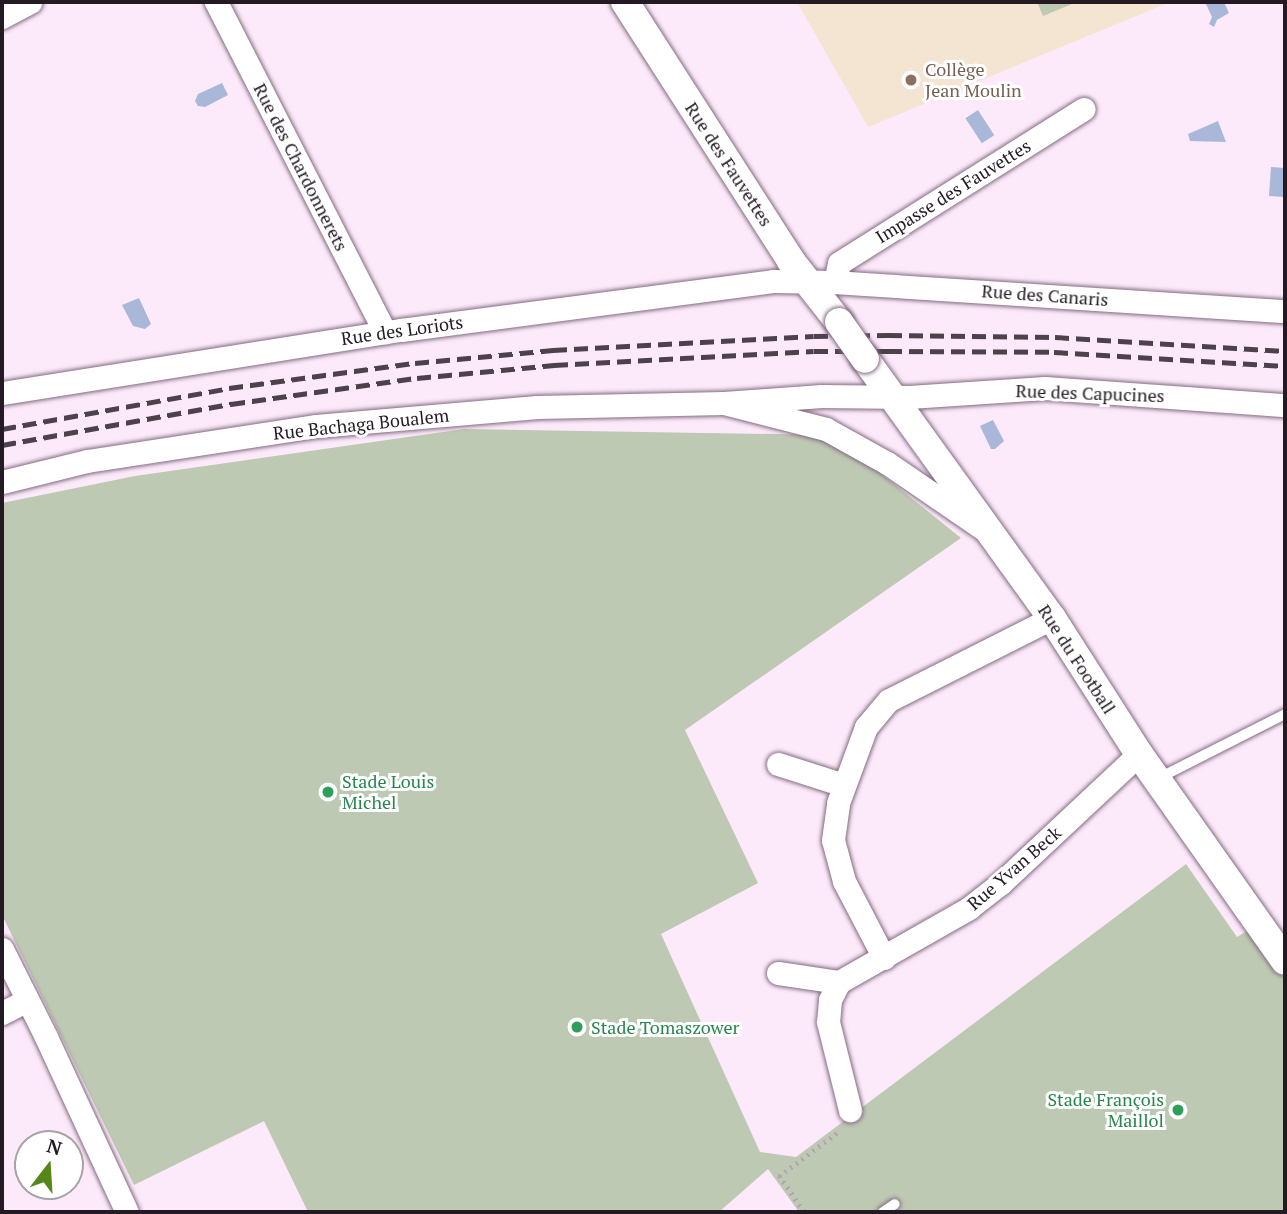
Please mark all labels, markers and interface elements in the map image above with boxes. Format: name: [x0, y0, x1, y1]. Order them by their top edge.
place label: Collège Jean Moulin: [925, 59, 1022, 102]
marker: Collège Jean Moulin: [903, 72, 919, 88]
street label: Rue des Chardonnerets: [249, 79, 353, 255]
street label: Rue des Fauvettes: [681, 98, 777, 230]
street label: Impasse des Fauvettes: [872, 135, 1034, 247]
street label: Rue des Canaris: [981, 280, 1109, 310]
street label: Rue des Loriots: [340, 311, 464, 349]
street label: Rue des Capucines: [1015, 380, 1165, 406]
street label: Rue Bachaga Boualem: [272, 404, 450, 444]
street label: Rue du Football: [1034, 600, 1120, 718]
place label: Stade Louis Michel: [342, 771, 434, 814]
marker: Stade Louis Michel: [320, 784, 336, 800]
street label: Rue Yvan Beck: [963, 822, 1065, 914]
place label: Stade Tomaszower: [591, 1016, 739, 1038]
marker: Stade Tomaszower: [569, 1019, 585, 1035]
place label: Stade François Maillol: [1047, 1089, 1164, 1132]
marker: Stade François Maillol: [1170, 1102, 1186, 1118]
north arrow: [14, 1130, 84, 1200]
text: N: [44, 1132, 65, 1160]

